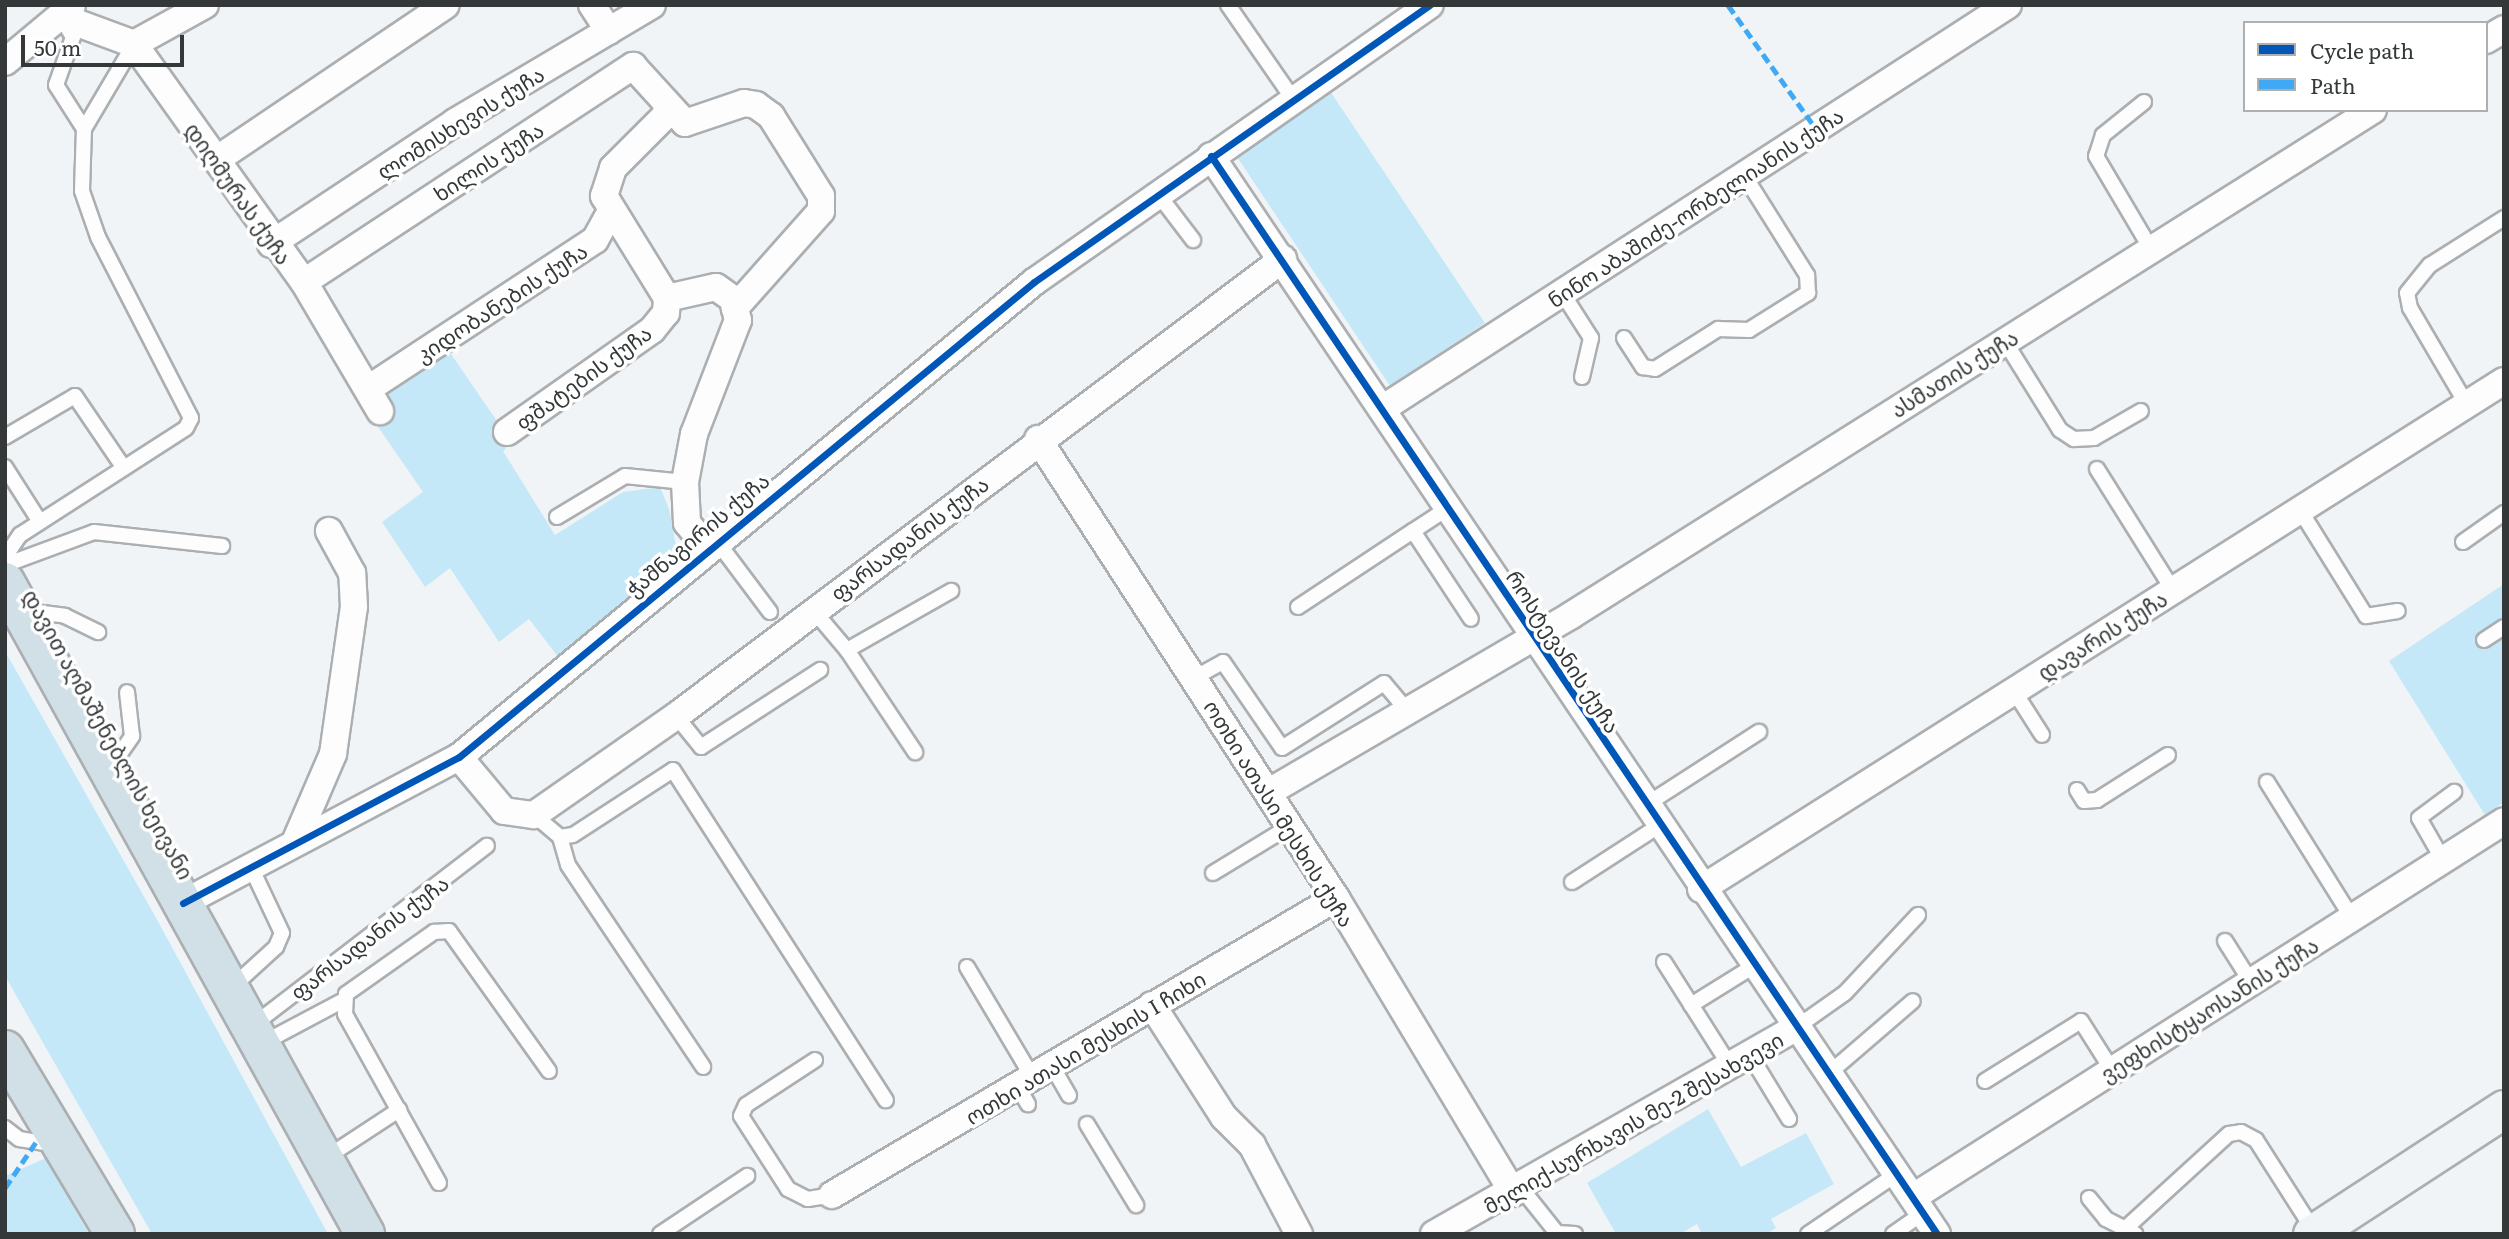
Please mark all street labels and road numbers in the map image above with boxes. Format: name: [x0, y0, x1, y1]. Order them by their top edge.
street label: ლომისხევის ქუჩა: [372, 60, 548, 184]
street label: ნინო აბაშიძე-ორბელიანის ქუჩა: [1543, 102, 1847, 312]
street label: ხილის ქუჩა: [428, 116, 548, 206]
street label: დიღმურას ქუჩა: [181, 117, 297, 269]
street label: კიდობანების ქუჩა: [411, 237, 591, 367]
street label: ფშატების ქუჩა: [510, 319, 656, 435]
street label: ასმათის ქუჩა: [1886, 324, 2022, 422]
street label: ჭაშნაგირის ქუჩა: [620, 467, 774, 601]
street label: ფარსადანის ქუჩა: [825, 470, 993, 606]
street label: როსტევანის ქუჩა: [1502, 565, 1626, 737]
street label: დავით აღმაშენებლის ხეივანი: [19, 585, 199, 883]
street label: დავარის ქუჩა: [2033, 585, 2171, 685]
street label: ოთხი ათასი მესხის ქუჩა: [1200, 695, 1360, 931]
street label: ფარსადანის ქუჩა: [285, 869, 453, 1005]
street label: ვეფხისტყაოსანის ქუჩა: [2095, 932, 2323, 1086]
street label: ოთხი ათასი მესხის I ჩიხი: [960, 965, 1210, 1129]
street label: მელიქ-სურხავის მე-2 შესახვევი: [1479, 1026, 1787, 1218]

